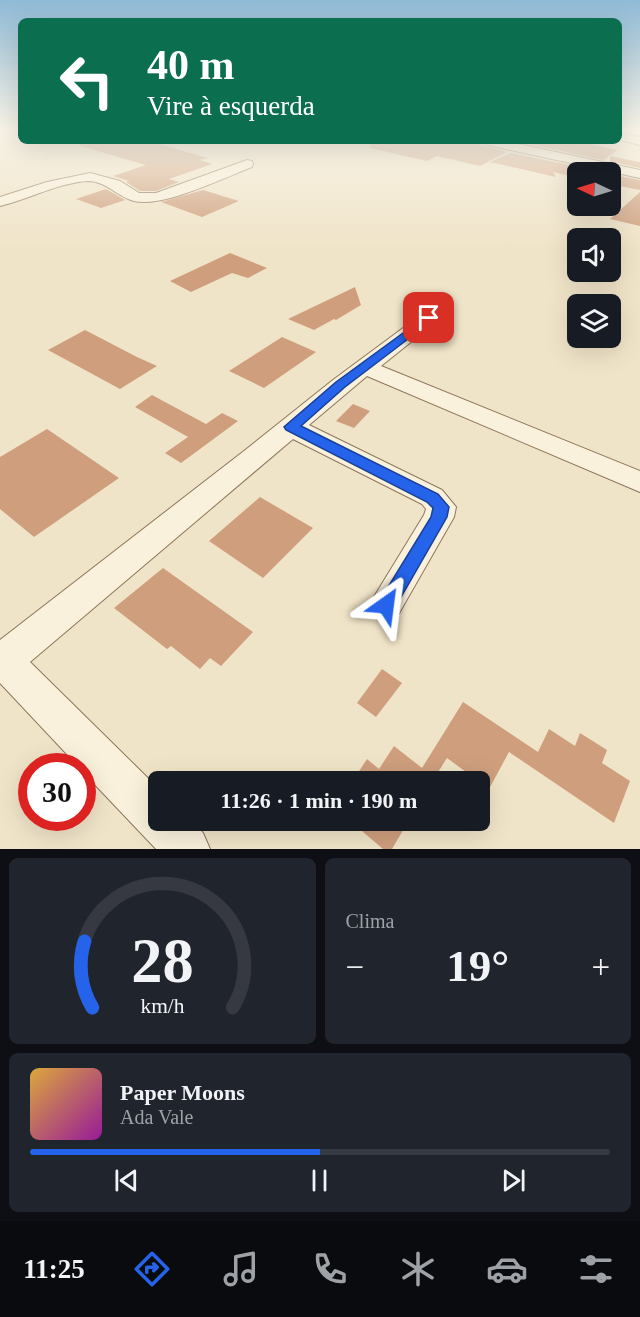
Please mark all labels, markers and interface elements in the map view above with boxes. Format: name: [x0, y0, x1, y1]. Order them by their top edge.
icon: left: [48, 42, 126, 120]
text: 40 m: [147, 42, 235, 88]
text: Vire à esquerda: [147, 91, 315, 121]
north arrow: [567, 162, 621, 216]
map controls: [567, 162, 621, 348]
button: sound: [567, 228, 621, 282]
pin: [403, 292, 454, 343]
button: layers: [567, 294, 621, 348]
icon: arrive: [412, 301, 445, 334]
position arrow: [354, 573, 418, 637]
speed limit sign: 30: [18, 753, 96, 831]
text: 11:26 · 1 min · 190 m: [221, 788, 417, 813]
text: Clima: [346, 910, 394, 932]
text: 28: [131, 926, 193, 995]
text: 19°: [446, 941, 509, 991]
text: −: [346, 949, 364, 985]
text: +: [591, 949, 610, 985]
text: km/h: [140, 994, 185, 1018]
text: Paper Moons: [120, 1080, 245, 1105]
text: Ada Vale: [120, 1106, 194, 1128]
icon: previous: [110, 1164, 143, 1197]
icon: pause: [303, 1164, 336, 1197]
icon: next: [497, 1164, 530, 1197]
icon: directions: [131, 1248, 173, 1290]
icon: music: [220, 1248, 262, 1290]
icon: phone: [309, 1248, 351, 1290]
icon: climate: [397, 1248, 439, 1290]
icon: car: [486, 1248, 528, 1290]
icon: filters: [575, 1248, 617, 1290]
text: 11:25: [23, 1254, 85, 1284]

